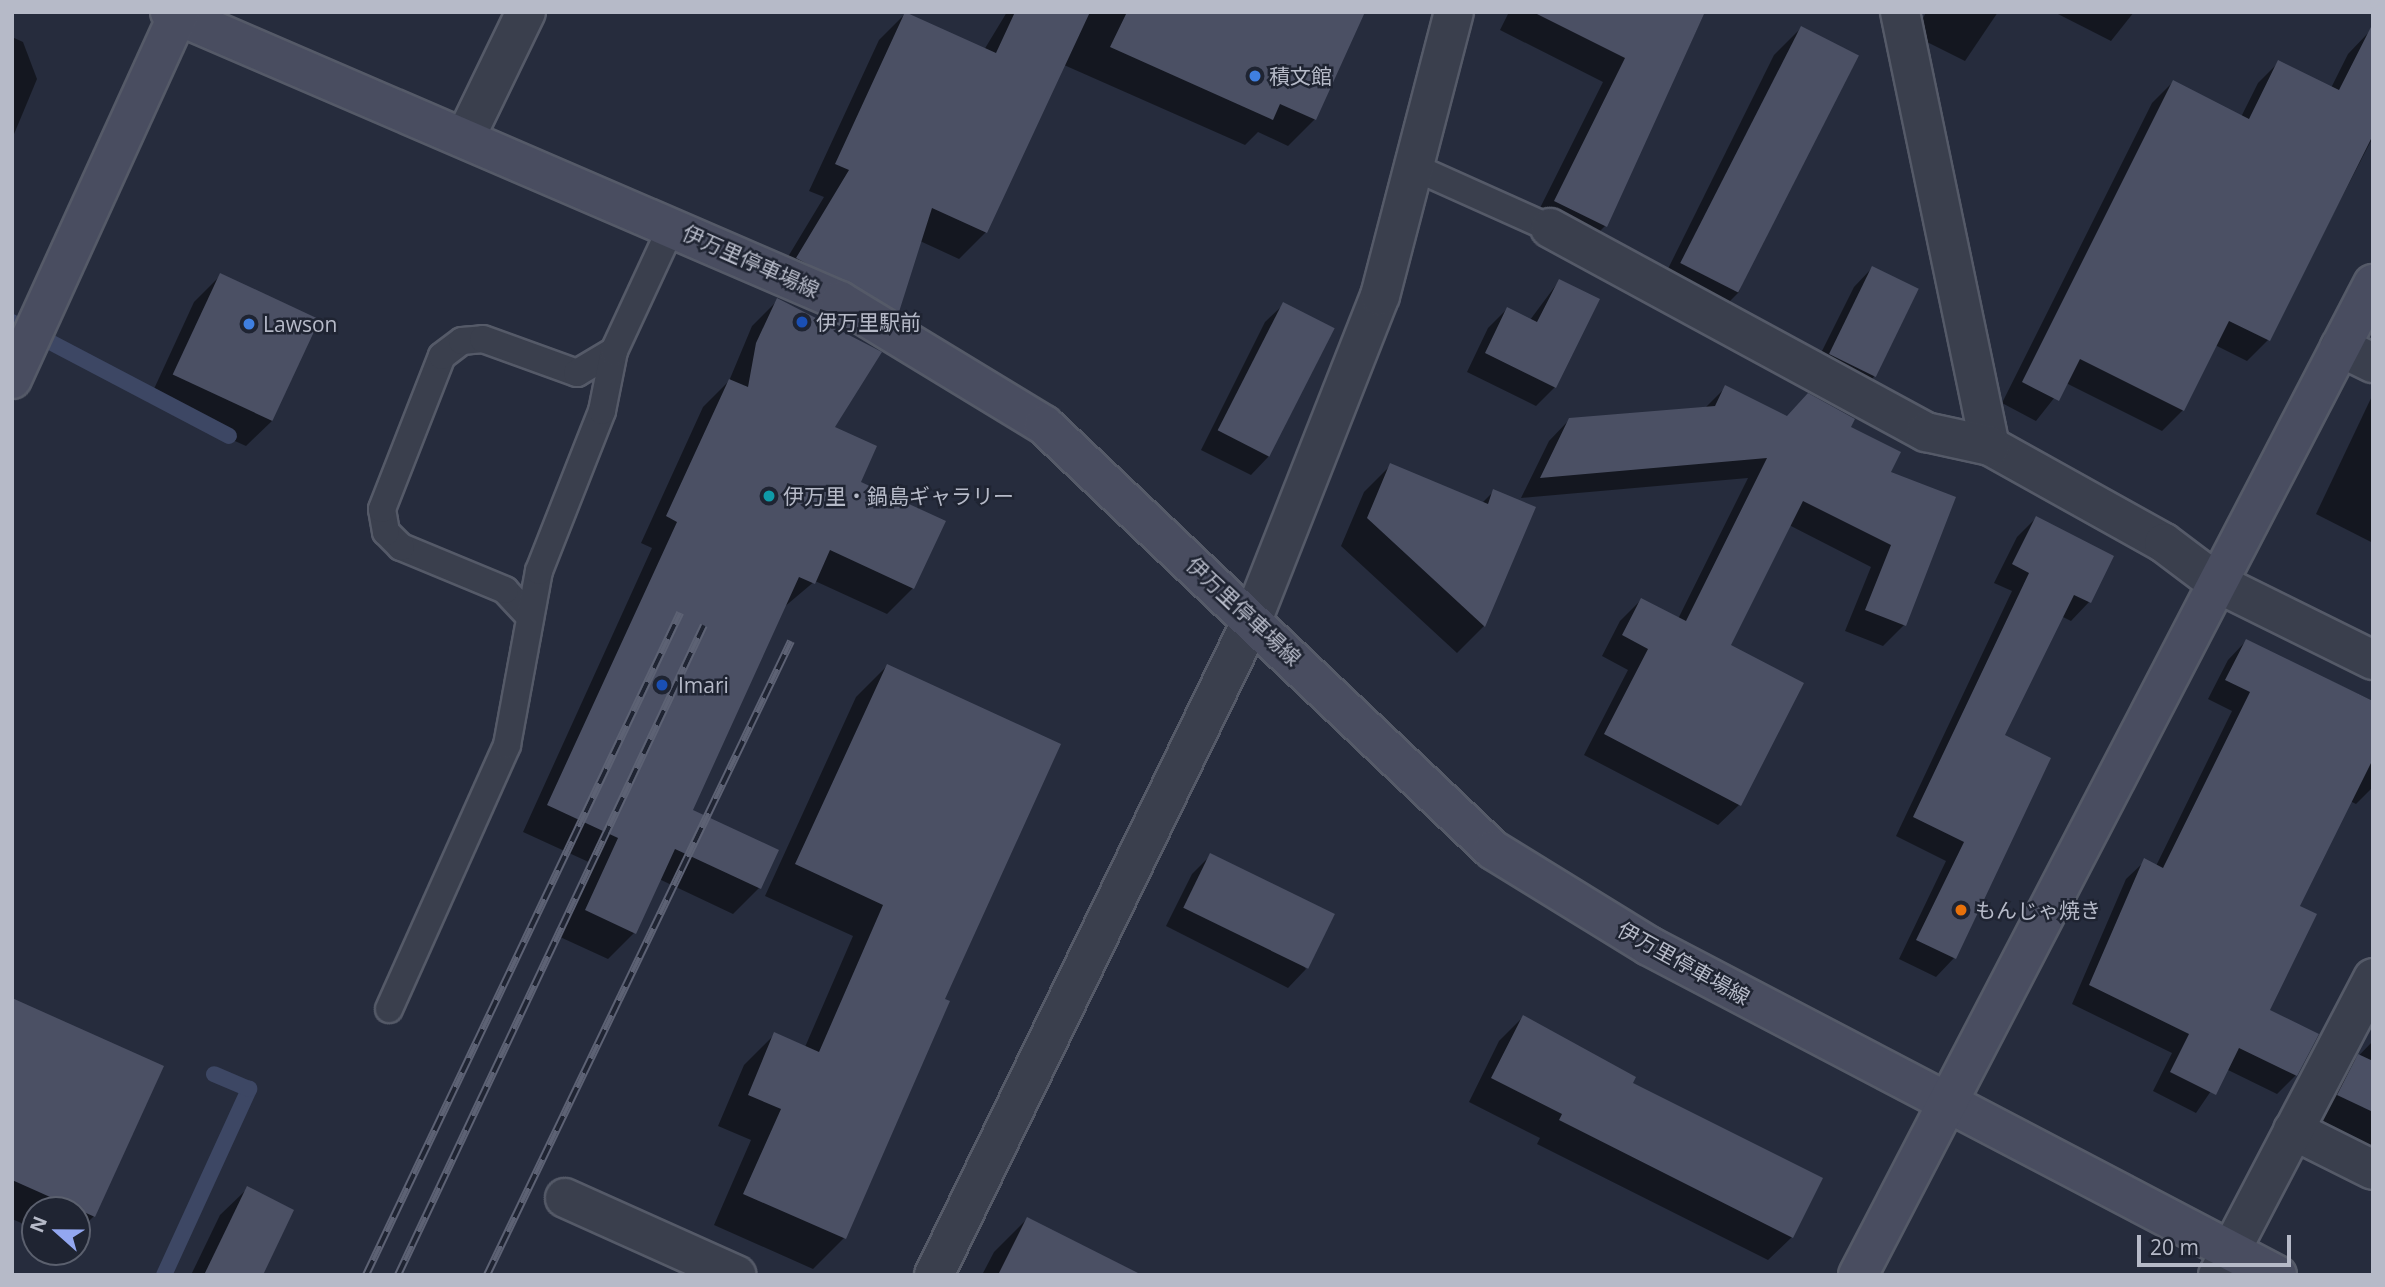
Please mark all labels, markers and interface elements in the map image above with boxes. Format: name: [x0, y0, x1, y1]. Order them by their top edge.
place label: 積文館: [1269, 63, 1332, 89]
marker: 積文館: [1247, 68, 1263, 84]
street label: 伊万里停車場線: [679, 220, 823, 302]
place label: 伊万里駅前: [816, 309, 921, 335]
place label: Lawson: [263, 311, 337, 337]
marker: 伊万里駅前: [794, 314, 810, 330]
marker: Lawson: [241, 316, 257, 332]
place label: 伊万里・鍋島ギャラリー: [783, 483, 1014, 509]
marker: 伊万里・鍋島ギャラリー: [761, 488, 777, 504]
street label: 伊万里停車場線: [1182, 552, 1306, 670]
place label: Imari: [678, 672, 729, 698]
marker: Imari: [652, 675, 672, 695]
place label: もんじゃ焼き: [1975, 897, 2101, 923]
marker: もんじゃ焼き: [1953, 902, 1969, 918]
street label: 伊万里停車場線: [1614, 916, 1754, 1010]
north arrow: [21, 1196, 91, 1266]
text: N: [23, 1212, 53, 1236]
scale bar: [2140, 1220, 2294, 1264]
text: 20 m: [2150, 1233, 2199, 1261]

